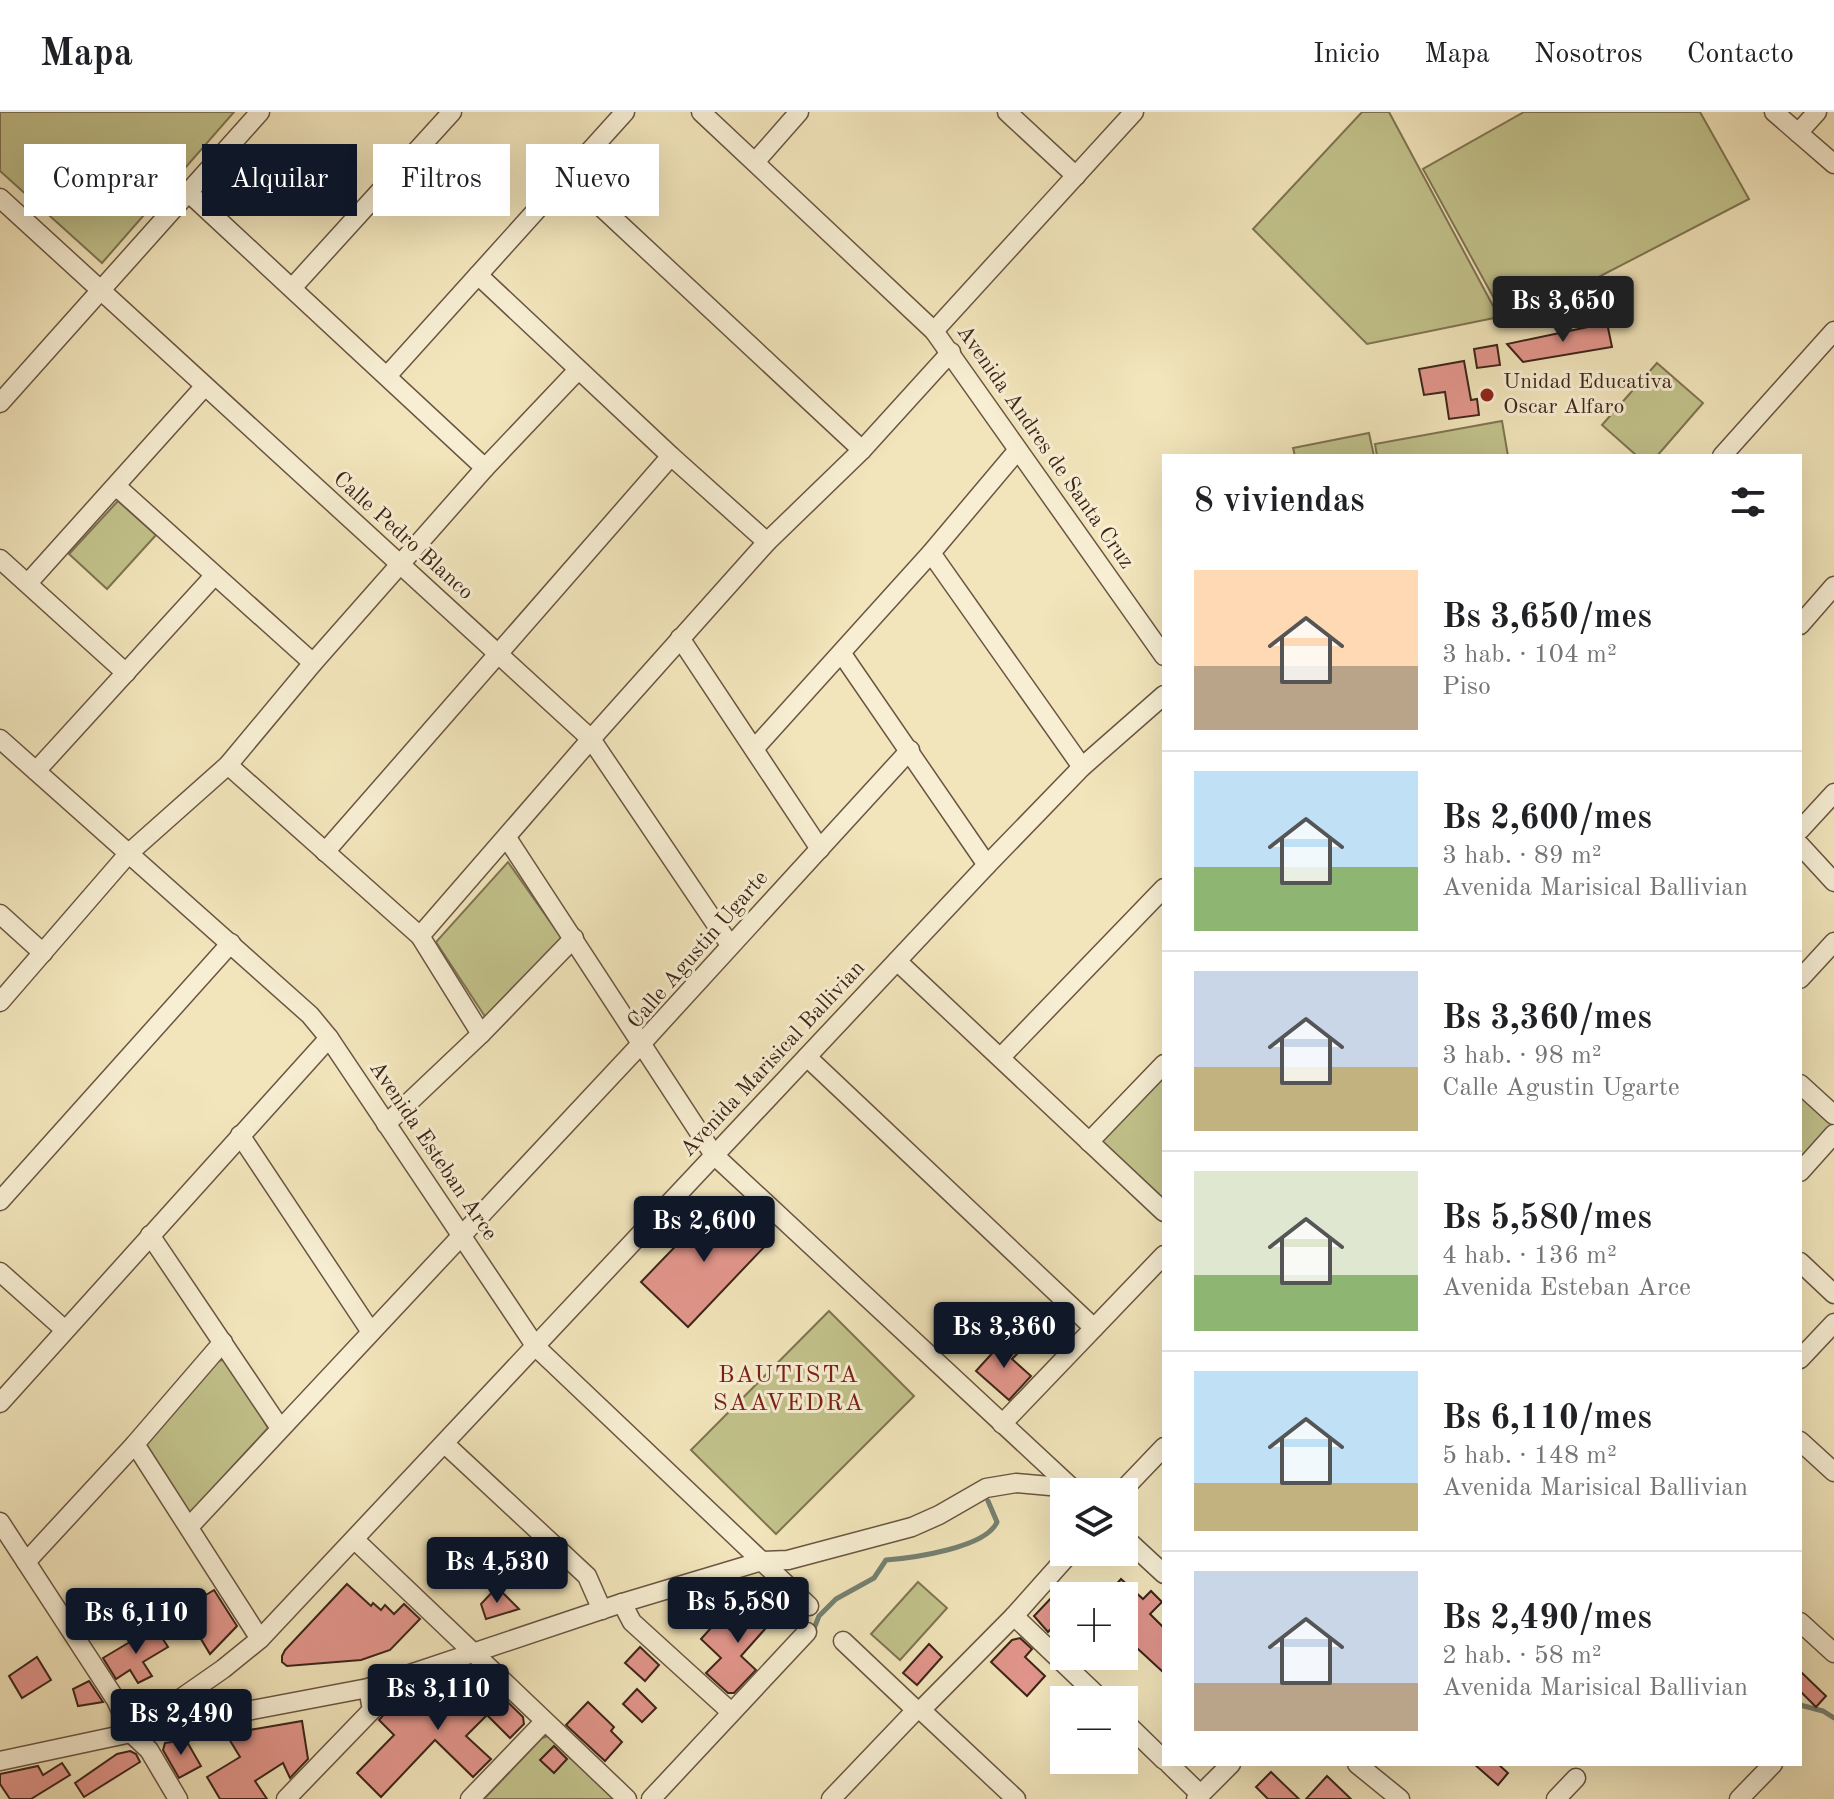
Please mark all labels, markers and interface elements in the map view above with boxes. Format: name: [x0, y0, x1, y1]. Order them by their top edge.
text: Mapa: [40, 36, 133, 74]
text: Inicio: [1313, 41, 1380, 69]
text: Mapa: [1424, 41, 1490, 69]
text: Nosotros: [1534, 41, 1643, 69]
text: Contacto: [1687, 41, 1794, 69]
chip: Comprar: [24, 144, 186, 216]
chip: Alquilar: [202, 144, 357, 216]
chip: Filtros: [373, 144, 510, 216]
chip: Nuevo: [526, 144, 659, 216]
pin: Bs 3,650: [1480, 276, 1646, 344]
text: Bs 3,650: [1511, 289, 1615, 315]
street label: Avenida Andres de Santa Cruz: [952, 321, 1138, 573]
place label: Unidad Educativa Oscar Alfaro: [1503, 371, 1672, 418]
marker: Unidad Educativa Oscar Alfaro: [1478, 386, 1496, 404]
street label: Calle Pedro Blanco: [329, 468, 477, 604]
icon: filters: [1726, 480, 1770, 524]
text: 8 viviendas: [1194, 485, 1365, 519]
text: Bs 3,650/mes: [1442, 601, 1652, 635]
icon: home: [1258, 602, 1354, 698]
text: 3 hab. · 104 m²: [1442, 642, 1617, 668]
text: Piso: [1442, 674, 1491, 700]
text: Bs 2,600/mes: [1442, 802, 1652, 836]
icon: home: [1258, 803, 1354, 899]
text: 3 hab. · 89 m²: [1442, 843, 1602, 869]
street label: Calle Agustin Ugarte: [624, 867, 772, 1033]
text: Avenida Marisical Ballivian: [1442, 875, 1748, 901]
street label: Avenida Marisical Ballivian: [677, 957, 869, 1161]
text: Bs 3,360/mes: [1442, 1002, 1652, 1036]
icon: home: [1258, 1003, 1354, 1099]
text: 3 hab. · 98 m²: [1442, 1043, 1602, 1069]
street label: Avenida Esteban Arce: [365, 1058, 501, 1244]
text: Calle Agustin Ugarte: [1442, 1075, 1680, 1101]
pin: Bs 2,600: [621, 1196, 787, 1264]
text: Bs 5,580/mes: [1442, 1202, 1652, 1236]
icon: home: [1258, 1203, 1354, 1299]
text: Bs 2,600: [652, 1209, 756, 1235]
text: 4 hab. · 136 m²: [1442, 1243, 1617, 1269]
text: Avenida Esteban Arce: [1442, 1275, 1691, 1301]
pin: Bs 3,360: [921, 1302, 1087, 1370]
text: Bs 3,360: [952, 1315, 1056, 1341]
district label: BAUTISTA SAAVEDRA: [713, 1364, 865, 1416]
text: Bs 6,110/mes: [1442, 1402, 1652, 1436]
icon: home: [1258, 1403, 1354, 1499]
text: 5 hab. · 148 m²: [1442, 1443, 1617, 1469]
text: Avenida Marisical Ballivian: [1442, 1475, 1748, 1501]
map controls: [1050, 1478, 1138, 1774]
button: layers: [1050, 1478, 1138, 1566]
pin: Bs 4,530: [414, 1537, 580, 1605]
text: Bs 4,530: [445, 1550, 549, 1576]
pin: Bs 5,580: [655, 1577, 821, 1645]
button: +: [1050, 1582, 1138, 1670]
pin: Bs 6,110: [53, 1588, 219, 1656]
text: Bs 5,580: [686, 1590, 790, 1616]
text: Bs 6,110: [84, 1601, 188, 1627]
text: Bs 2,490/mes: [1442, 1602, 1652, 1636]
icon: home: [1258, 1603, 1354, 1699]
text: 2 hab. · 58 m²: [1442, 1643, 1602, 1669]
pin: Bs 3,110: [355, 1664, 521, 1732]
text: Avenida Marisical Ballivian: [1442, 1675, 1748, 1701]
text: Bs 3,110: [386, 1677, 490, 1703]
button: −: [1050, 1686, 1138, 1774]
pin: Bs 2,490: [98, 1689, 264, 1757]
text: Bs 2,490: [129, 1702, 233, 1728]

